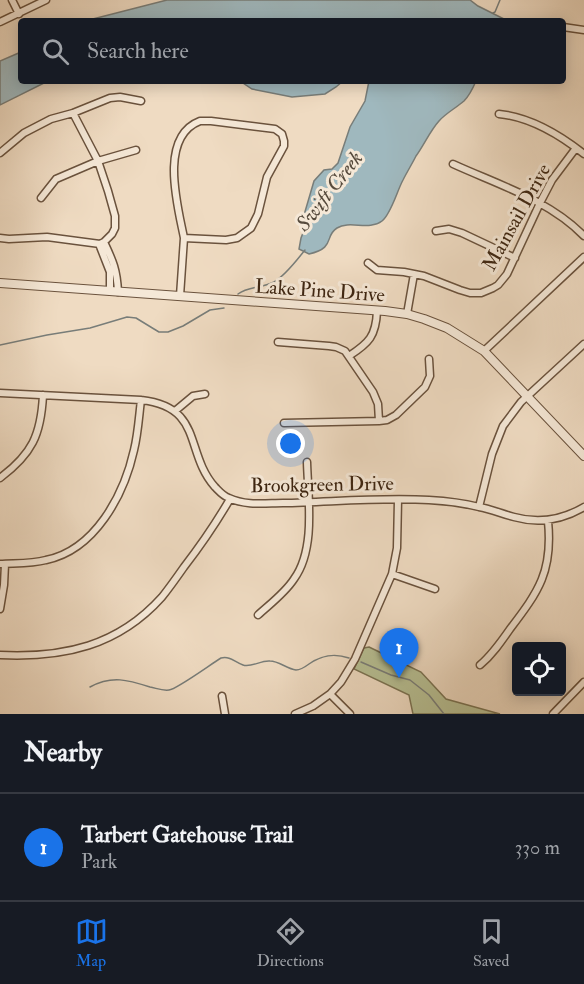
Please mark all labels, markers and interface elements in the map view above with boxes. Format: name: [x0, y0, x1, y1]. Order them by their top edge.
search box: [18, 18, 566, 84]
icon: search: [39, 35, 72, 68]
text: Search here: [87, 37, 189, 65]
water label: Swift Creek: [289, 146, 369, 237]
street label: Mainsail Drive: [477, 159, 556, 275]
street label: Lake Pine Drive: [254, 273, 386, 308]
your location: [276, 429, 305, 458]
street label: Brookgreen Drive: [250, 471, 394, 498]
pin: 1: [380, 628, 418, 678]
map controls: [512, 642, 566, 696]
button: locate: [512, 642, 566, 696]
text: Nearby: [24, 737, 102, 769]
text: Tarbert Gatehouse Trail: [81, 821, 294, 849]
text: 1: [40, 835, 47, 860]
text: 330 m: [515, 835, 560, 860]
text: Park: [81, 849, 117, 874]
tab: Map: [75, 915, 108, 971]
tab: Directions: [257, 915, 324, 971]
tab: Saved: [473, 915, 509, 971]

